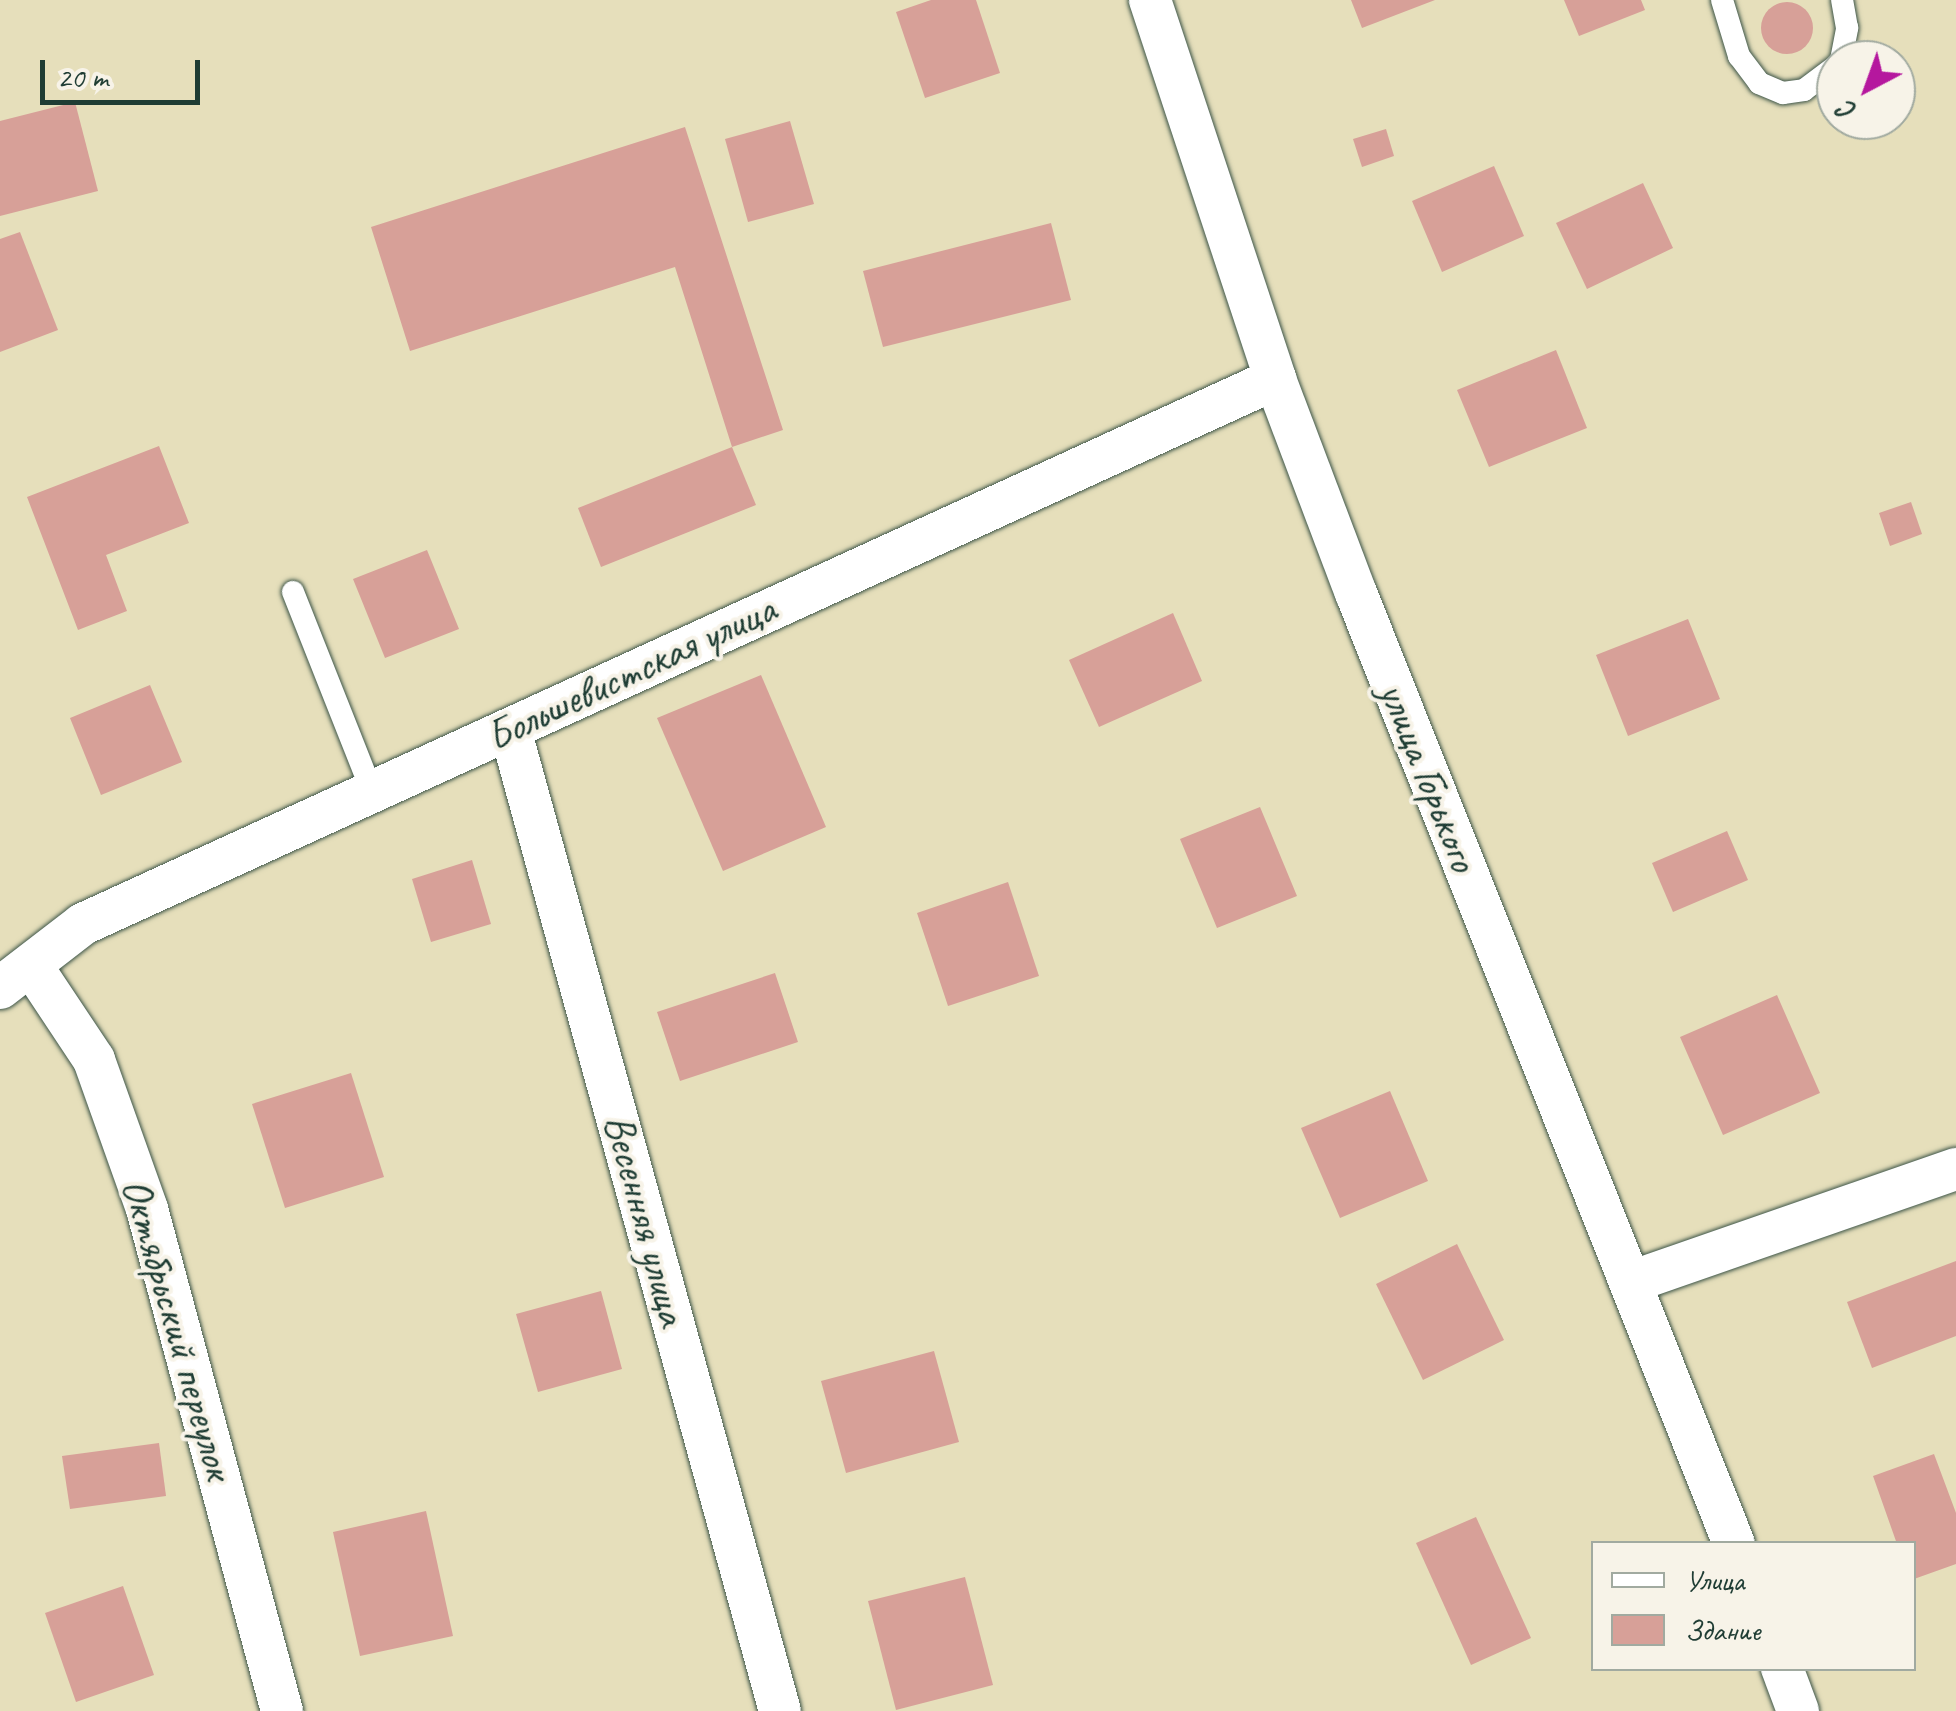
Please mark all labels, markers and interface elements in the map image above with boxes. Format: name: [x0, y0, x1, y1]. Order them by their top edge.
scale bar: [45, 40, 205, 102]
north arrow: [1816, 40, 1916, 140]
text: 20 m: [57, 58, 108, 96]
text: С: [1831, 94, 1864, 129]
street label: Большевистская улица: [477, 583, 785, 763]
street label: улица Горького: [1368, 676, 1488, 878]
street label: Весенняя улица: [592, 1108, 698, 1332]
street label: Октябрьский переулок: [110, 1173, 244, 1485]
legend: [1591, 1541, 1916, 1671]
text: Улица: [1685, 1561, 1744, 1599]
text: Здание: [1685, 1611, 1760, 1649]

